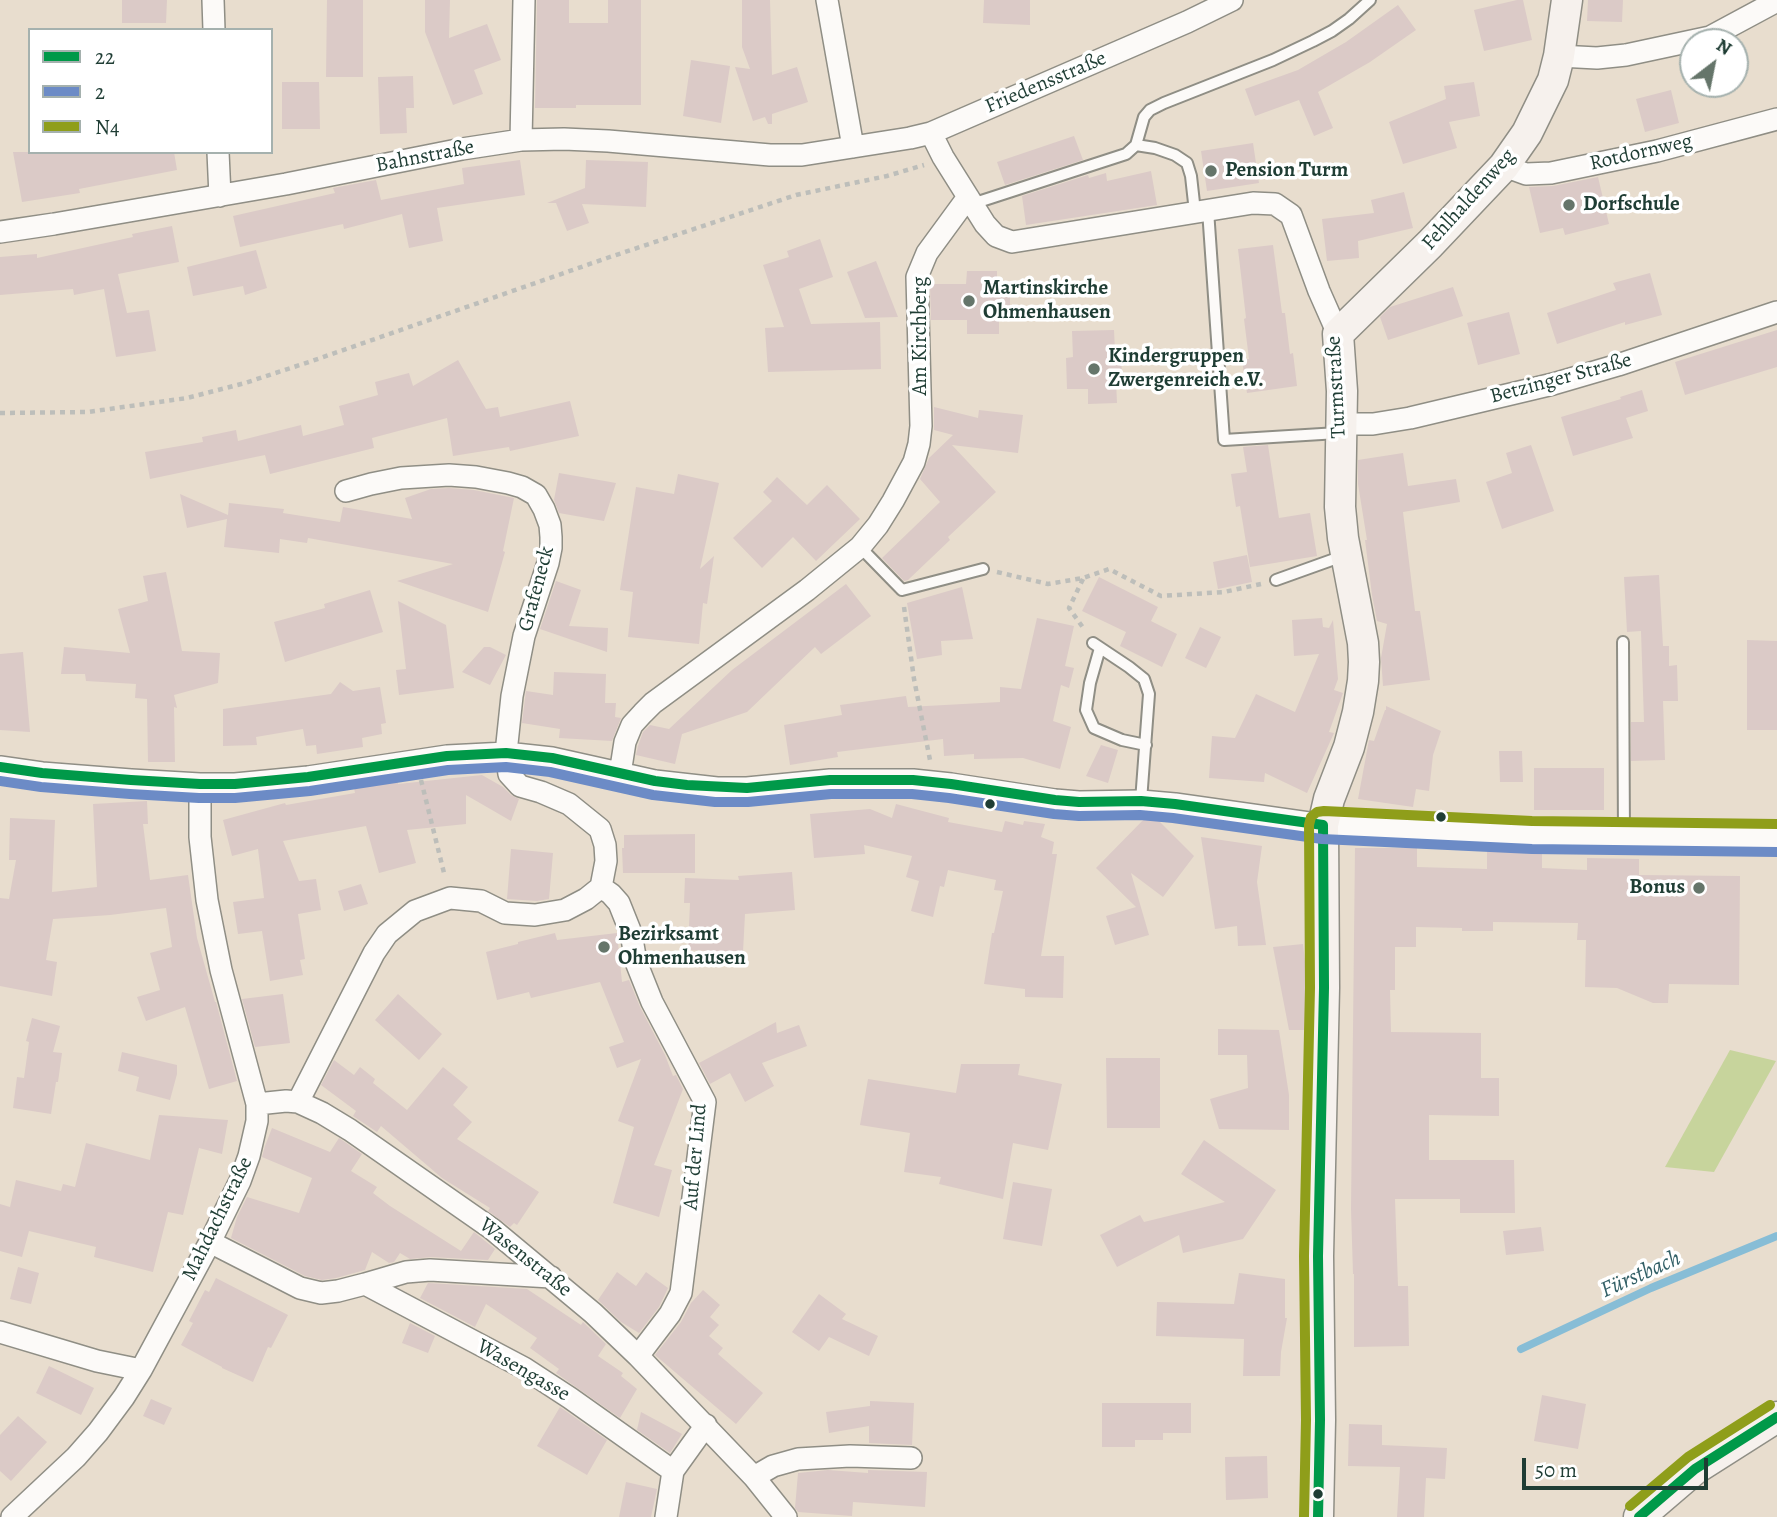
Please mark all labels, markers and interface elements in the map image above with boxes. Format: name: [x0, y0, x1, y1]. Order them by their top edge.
legend: [28, 28, 273, 154]
north arrow: [1679, 28, 1749, 98]
text: N: [1711, 32, 1737, 62]
text: 22: [95, 43, 115, 71]
street label: Friedensstraße: [982, 46, 1110, 120]
text: 2: [95, 78, 105, 106]
text: N4: [95, 113, 120, 141]
street label: Rotdornweg: [1587, 129, 1695, 177]
street label: Bahnstraße: [374, 135, 476, 179]
street label: Fehlhaldenweg: [1417, 144, 1521, 256]
place label: Pension Turm: [1225, 158, 1348, 184]
marker: Pension Turm: [1203, 163, 1219, 179]
place label: Dorfschule: [1583, 192, 1680, 218]
marker: Dorfschule: [1561, 197, 1577, 213]
street label: Am Kirchberg: [908, 276, 934, 396]
place label: Martinskirche Ohmenhausen: [983, 276, 1111, 326]
marker: Martinskirche Ohmenhausen: [961, 293, 977, 309]
street label: Turmstraße: [1322, 335, 1352, 439]
place label: Kindergruppen Zwergenreich e.V.: [1108, 344, 1264, 394]
street label: Betzinger Straße: [1488, 348, 1634, 410]
marker: Kindergruppen Zwergenreich e.V.: [1086, 361, 1102, 377]
street label: Grafeneck: [514, 544, 560, 634]
unlabelled marker: [983, 797, 997, 811]
unlabelled marker: [1434, 810, 1448, 824]
place label: Bonus: [1629, 875, 1685, 901]
marker: Bonus: [1691, 880, 1707, 896]
place label: Bezirksamt Ohmenhausen: [618, 922, 746, 972]
marker: Bezirksamt Ohmenhausen: [596, 939, 612, 955]
street label: Auf der Lind: [679, 1103, 713, 1211]
street label: Mahdachstraße: [177, 1153, 259, 1285]
street label: Wasenstraße: [474, 1213, 576, 1303]
water label: Fürstbach: [1597, 1245, 1685, 1305]
street label: Wasengasse: [472, 1334, 574, 1408]
scale bar: [1525, 1444, 1710, 1488]
text: 50 m: [1535, 1456, 1577, 1484]
unlabelled marker: [1311, 1487, 1325, 1501]

